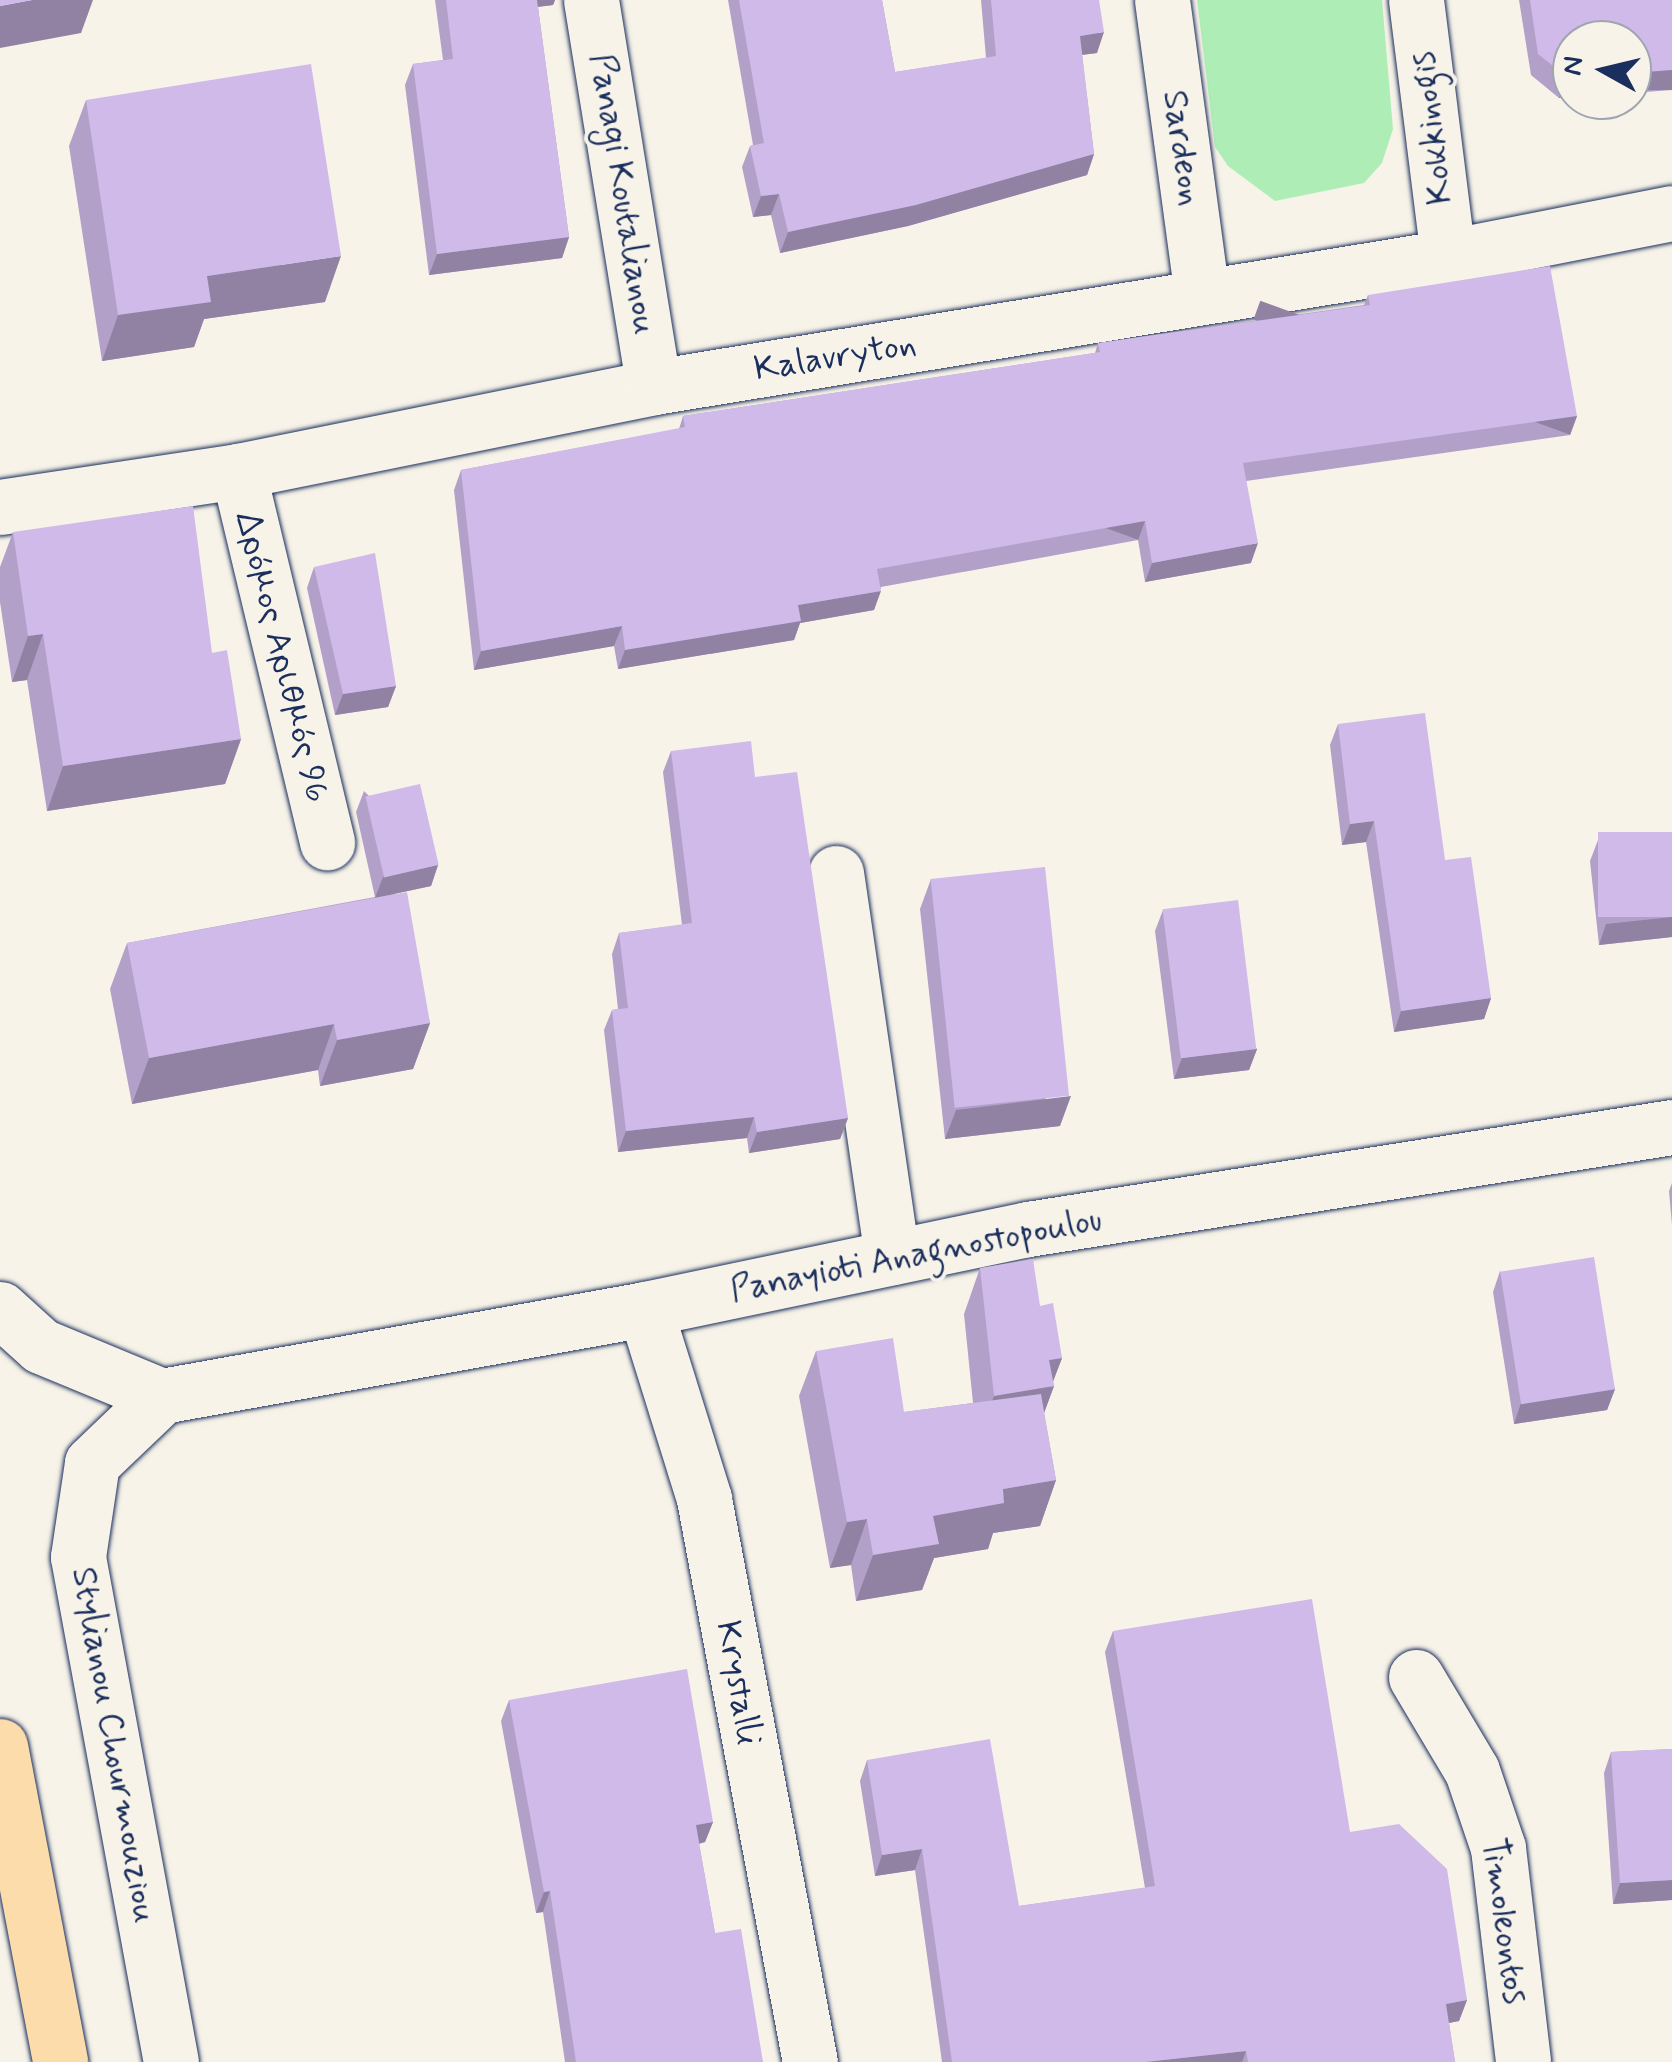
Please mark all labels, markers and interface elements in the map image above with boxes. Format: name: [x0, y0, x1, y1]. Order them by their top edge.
north arrow: [1552, 20, 1652, 120]
street label: Kokkinogis: [1402, 49, 1462, 207]
street label: Panagi Koutalianou: [580, 51, 666, 337]
text: N: [1554, 54, 1593, 78]
street label: Sardeon: [1153, 87, 1211, 209]
street label: Kalavryton: [751, 323, 919, 391]
street label: Δρόμος Αριθμός 96: [226, 507, 338, 807]
street label: Panayioti Anagnostopoulou: [727, 1198, 1105, 1312]
street label: Stylianou Chourmouziou: [62, 1564, 166, 1926]
street label: Krystalli: [706, 1617, 770, 1749]
street label: Timoleontos: [1472, 1835, 1536, 2007]

